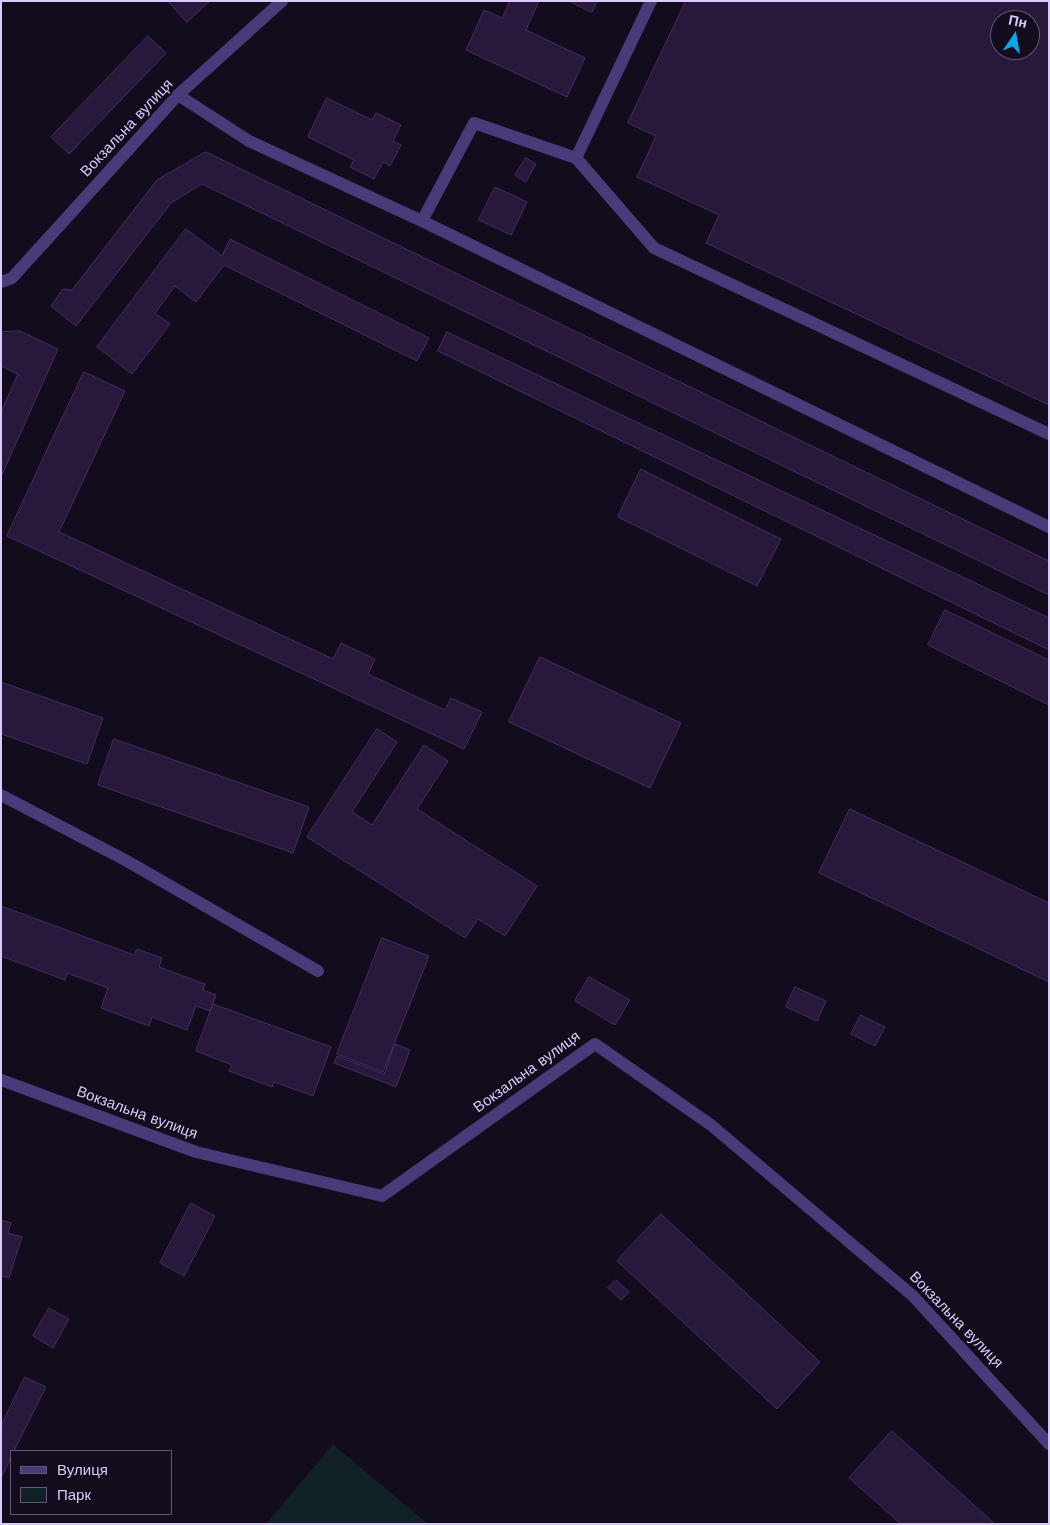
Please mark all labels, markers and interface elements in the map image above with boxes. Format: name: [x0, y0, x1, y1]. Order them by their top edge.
north arrow: [990, 10, 1040, 60]
text: Пн: [1007, 12, 1029, 31]
street label: Вокзальна вулиця: [77, 75, 177, 181]
street label: Вокзальна вулиця: [470, 1027, 584, 1117]
street label: Вокзальна вулиця: [74, 1083, 200, 1143]
street label: Вокзальна вулиця: [905, 1268, 1007, 1372]
legend: [10, 1450, 172, 1515]
text: Вулиця: [57, 1461, 108, 1479]
text: Парк: [57, 1486, 91, 1504]

